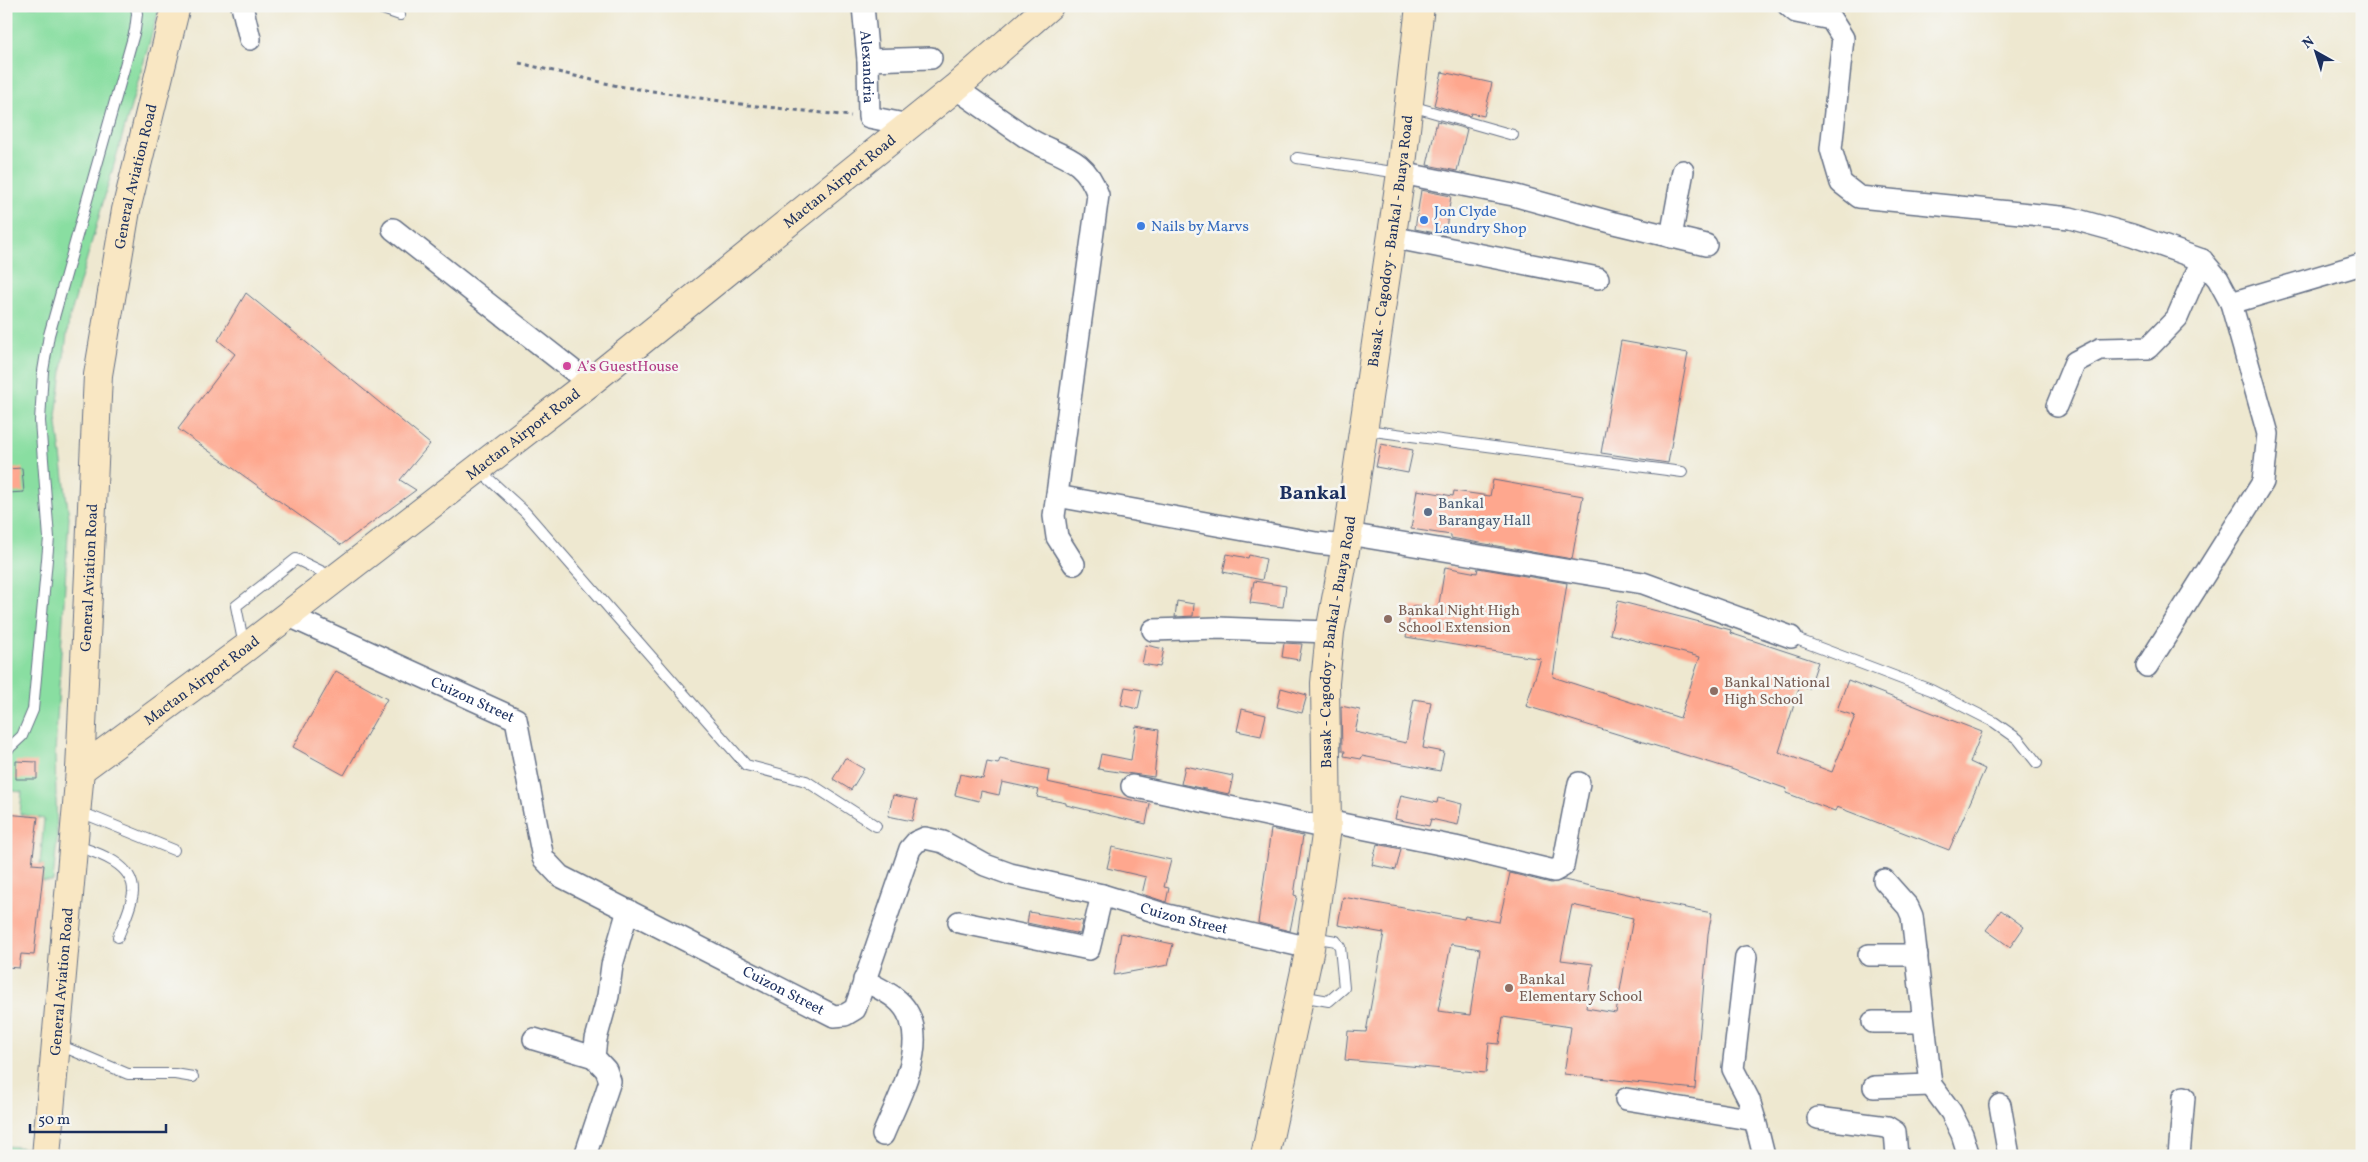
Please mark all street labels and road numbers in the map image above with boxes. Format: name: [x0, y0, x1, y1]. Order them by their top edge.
street label: Alexandria: [853, 29, 878, 104]
street label: General Aviation Road: [111, 102, 164, 251]
street label: Basak - Cagodoy - Bankal - Buaya Road: [1364, 114, 1420, 369]
street label: Mactan Airport Road: [779, 130, 901, 234]
street label: Mactan Airport Road: [462, 384, 585, 486]
street label: General Aviation Road: [76, 503, 104, 652]
street label: Basak - Cagodoy - Bankal - Buaya Road: [1316, 515, 1363, 768]
street label: Mactan Airport Road: [140, 632, 265, 731]
street label: Cuizon Street: [427, 673, 517, 729]
street label: Cuizon Street: [1137, 898, 1229, 941]
street label: General Aviation Road: [46, 907, 80, 1057]
street label: Cuizon Street: [738, 962, 828, 1021]

